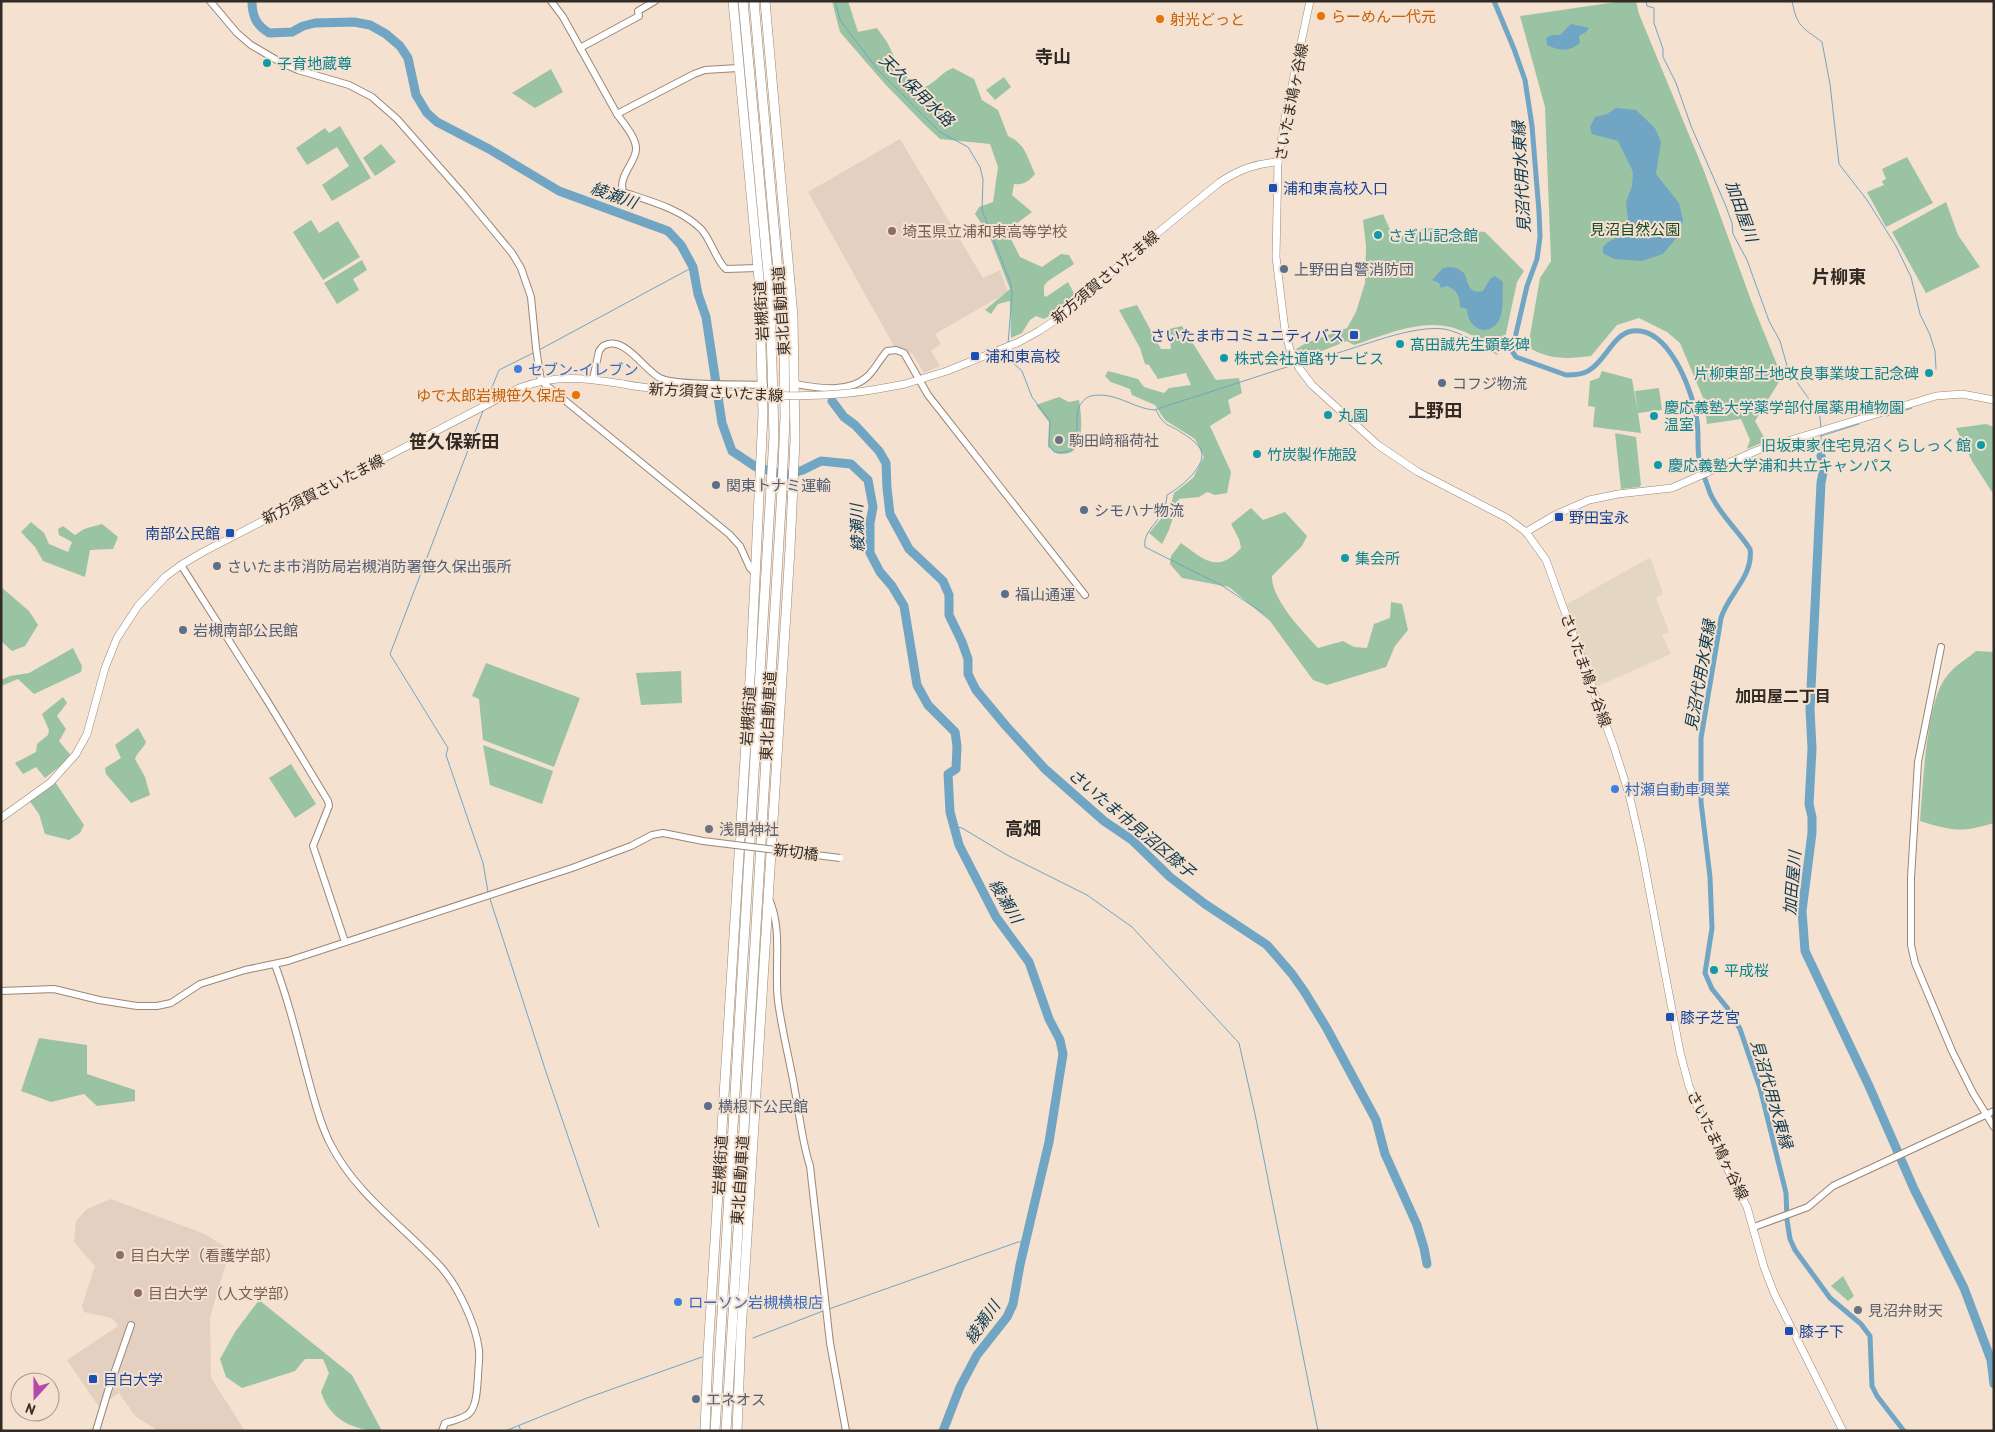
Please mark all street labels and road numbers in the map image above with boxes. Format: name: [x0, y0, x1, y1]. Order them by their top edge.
street label: さいたま鳩ヶ谷線: [1270, 42, 1312, 162]
street label: 新方須賀さいたま線: [1047, 226, 1163, 328]
street label: 東北自動車道: [768, 265, 794, 357]
street label: 岩槻街道: [750, 281, 772, 341]
street label: 新方須賀さいたま線: [648, 379, 784, 405]
street label: 新方須賀さいたま線: [259, 450, 387, 528]
street label: さいたま鳩ヶ谷線: [1557, 611, 1615, 729]
street label: 東北自動車道: [756, 671, 780, 761]
street label: 岩槻街道: [736, 685, 760, 747]
street label: 新切橋: [773, 840, 819, 864]
street label: さいたま鳩ヶ谷線: [1683, 1087, 1753, 1203]
street label: 東北自動車道: [727, 1134, 753, 1226]
street label: 岩槻街道: [709, 1135, 731, 1195]

